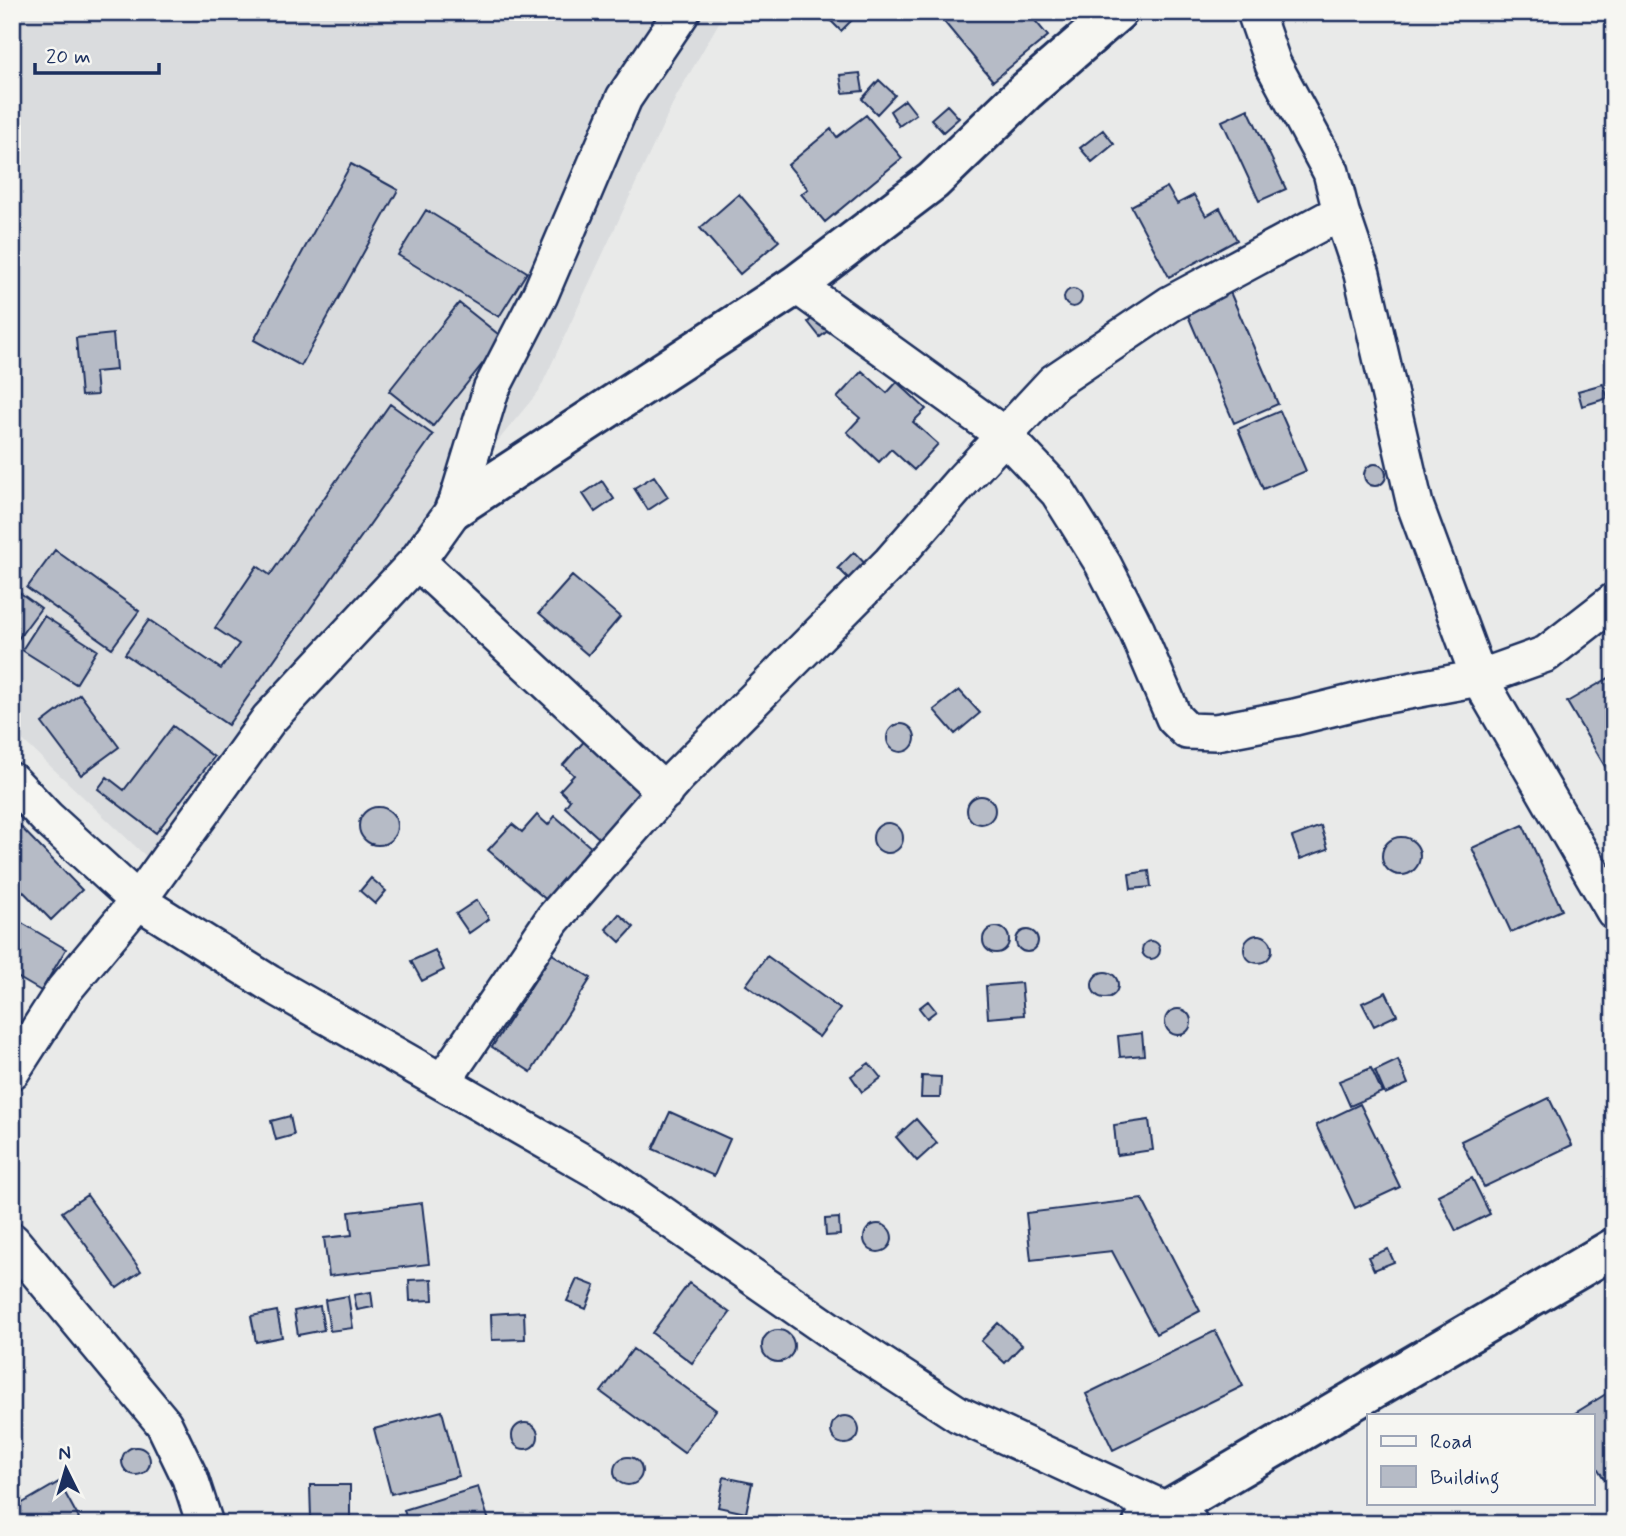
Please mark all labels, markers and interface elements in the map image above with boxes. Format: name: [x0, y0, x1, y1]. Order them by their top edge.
scale bar: [35, 32, 159, 76]
text: 20 m: [46, 43, 91, 71]
legend: [1367, 1414, 1594, 1504]
text: Road: [1430, 1428, 1472, 1456]
north arrow: [32, 1434, 102, 1504]
text: N: [57, 1441, 72, 1467]
text: Building: [1430, 1464, 1500, 1494]

